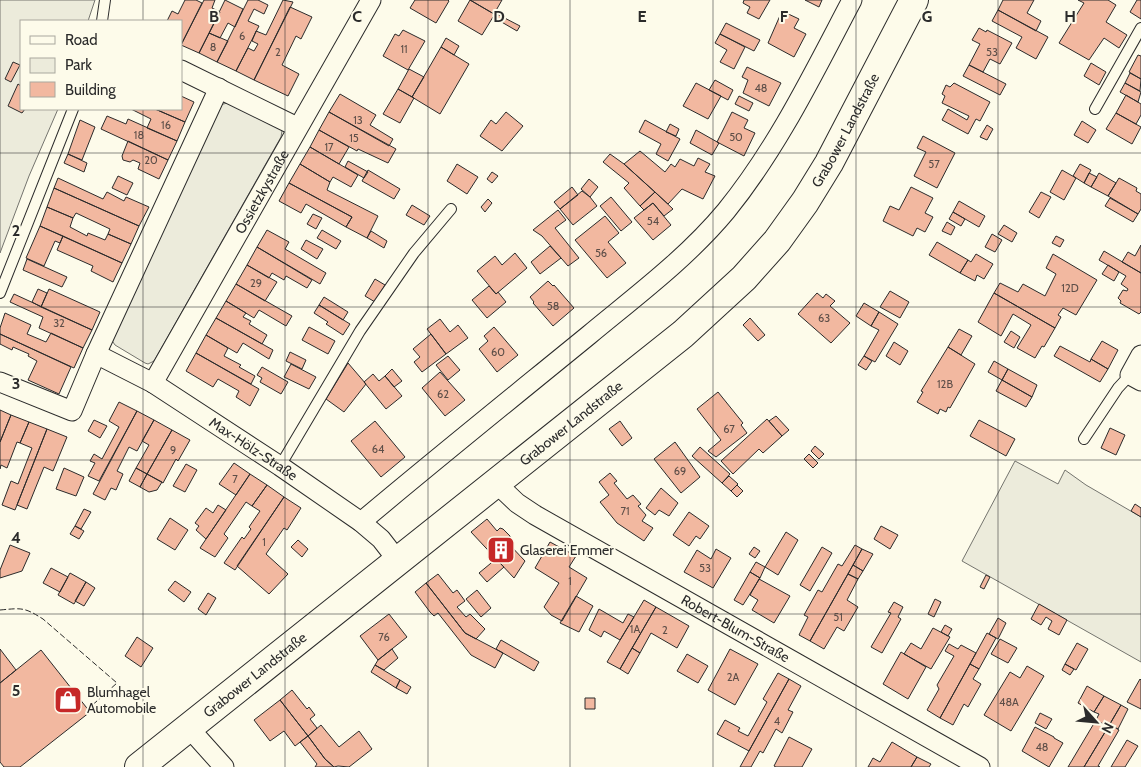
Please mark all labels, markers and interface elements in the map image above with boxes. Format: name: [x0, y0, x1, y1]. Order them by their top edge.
text: B: [209, 7, 219, 26]
text: C: [352, 7, 362, 26]
text: D: [493, 7, 505, 26]
text: E: [637, 7, 647, 26]
text: F: [780, 7, 789, 26]
text: G: [922, 7, 932, 26]
text: H: [1064, 7, 1076, 26]
legend: [20, 20, 182, 110]
house number: 6: [239, 29, 245, 43]
text: Road: [65, 31, 98, 49]
house number: 8: [210, 40, 216, 54]
house number: 11: [400, 42, 408, 56]
house number: 2: [275, 45, 281, 59]
house number: 53: [986, 45, 998, 59]
text: Park: [65, 56, 92, 74]
street label: Grabower Landstraße: [807, 70, 883, 191]
text: Building: [65, 81, 116, 99]
house number: 48: [754, 81, 768, 95]
house number: 13: [353, 113, 363, 127]
house number: 16: [161, 118, 171, 132]
house number: 18: [134, 128, 144, 142]
house number: 50: [729, 130, 743, 144]
house number: 15: [349, 131, 359, 145]
house number: 17: [324, 140, 334, 154]
street label: Ossietzkystraße: [231, 147, 293, 237]
house number: 20: [144, 153, 158, 167]
house number: 57: [928, 157, 940, 171]
house number: 54: [647, 214, 660, 228]
text: 2: [12, 221, 20, 240]
house number: 56: [595, 246, 607, 260]
house number: 29: [250, 276, 262, 290]
house number: 12D: [1061, 281, 1079, 295]
house number: 58: [547, 299, 559, 313]
house number: 63: [818, 311, 830, 325]
house number: 32: [53, 316, 65, 330]
house number: 60: [491, 345, 505, 359]
text: 3: [12, 374, 20, 393]
street label: Grabower Landstraße: [516, 377, 626, 470]
house number: 12B: [937, 377, 953, 391]
house number: 62: [437, 387, 449, 401]
street label: Max-Hölz-Straße: [206, 413, 301, 484]
house number: 67: [723, 422, 735, 436]
house number: 64: [372, 442, 385, 456]
house number: 9: [170, 443, 176, 457]
house number: 69: [674, 464, 686, 478]
house number: 7: [232, 472, 238, 486]
house number: 71: [620, 504, 630, 518]
text: 4: [11, 528, 21, 547]
house number: 1: [262, 535, 266, 549]
building icon: Glaserei Emmer: [486, 535, 516, 565]
place label: Glaserei Emmer: [520, 541, 614, 559]
house number: 53: [699, 561, 711, 575]
house number: 1: [568, 574, 572, 588]
street label: Robert-Blum-Straße: [678, 591, 793, 666]
house number: 51: [833, 610, 843, 624]
house number: 1A: [630, 622, 640, 636]
house number: 2: [662, 623, 668, 637]
street label: Grabower Landstraße: [200, 628, 310, 721]
house number: 76: [378, 630, 390, 644]
house number: 2A: [727, 670, 739, 684]
text: 5: [12, 681, 20, 700]
place label: Blumhagel Automobile: [87, 683, 156, 717]
shop icon: Blumhagel Automobile: [53, 685, 83, 715]
house number: 48A: [999, 695, 1019, 709]
north arrow: [1071, 697, 1121, 747]
house number: 4: [774, 714, 781, 728]
text: N: [1097, 719, 1118, 736]
house number: 48: [1035, 740, 1049, 754]

